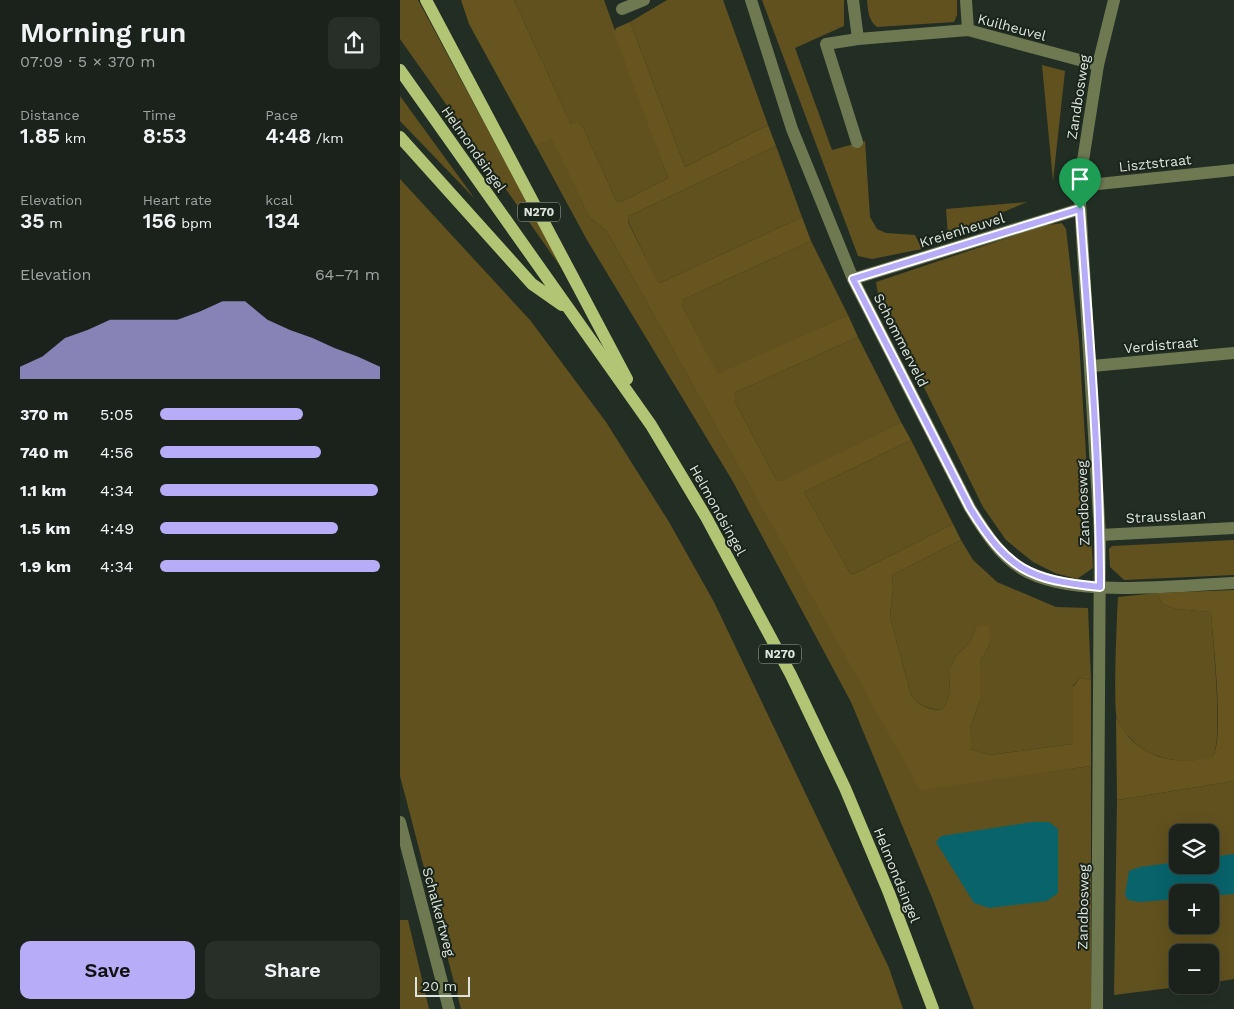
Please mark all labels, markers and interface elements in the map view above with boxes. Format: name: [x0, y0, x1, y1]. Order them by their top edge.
street label: Kuilheuvel: [976, 10, 1049, 44]
text: Morning run: [20, 16, 186, 49]
button: share: [328, 17, 380, 69]
text: 07:09 · 5 × 370 m: [20, 52, 156, 71]
street label: Zandbosweg: [1063, 53, 1093, 140]
street label: Helmondsingel: [438, 103, 510, 196]
text: Distance: [20, 107, 80, 123]
text: Time: [143, 107, 176, 123]
text: Pace: [265, 107, 298, 123]
text: 1.85: [20, 123, 60, 148]
text: 8:53: [143, 123, 187, 148]
text: 4:48: [265, 123, 311, 148]
text: km: [60, 130, 86, 146]
text: /km: [311, 130, 344, 146]
street label: Lisztstraat: [1118, 151, 1192, 175]
pin: [1059, 158, 1101, 209]
icon: arrive: [1066, 165, 1094, 193]
text: Elevation: [20, 192, 83, 208]
text: Heart rate: [143, 192, 212, 208]
text: kcal: [265, 192, 293, 208]
road number: N270: [518, 202, 560, 222]
text: 35: [20, 208, 45, 233]
text: 156: [143, 208, 177, 233]
text: 134: [265, 208, 300, 233]
street label: Kreienheuvel: [917, 209, 1007, 251]
text: m: [45, 215, 63, 231]
text: bpm: [177, 215, 212, 231]
text: Elevation: [20, 265, 91, 284]
text: 64–71 m: [315, 265, 380, 284]
street label: Schommerveld: [871, 291, 931, 389]
street label: Verdistraat: [1123, 334, 1199, 356]
text: 370 m: [20, 405, 68, 424]
text: 5:05: [100, 405, 133, 424]
text: 740 m: [20, 443, 69, 462]
text: 4:56: [100, 443, 134, 462]
street label: Zandbosweg: [1073, 460, 1092, 546]
street label: Helmondsingel: [686, 462, 750, 559]
text: 1.1 km: [20, 481, 66, 500]
text: 4:34: [100, 481, 134, 500]
street label: Strausslaan: [1125, 506, 1207, 526]
text: 1.5 km: [20, 519, 70, 538]
text: 4:49: [100, 519, 134, 538]
text: 1.9 km: [20, 557, 71, 576]
text: 4:34: [100, 557, 134, 576]
road number: N270: [759, 644, 801, 664]
map controls: [1169, 824, 1219, 994]
button: layers: [1169, 824, 1219, 874]
street label: Helmondsingel: [871, 825, 924, 926]
street label: Zandbosweg: [1074, 864, 1092, 950]
street label: Schalkertweg: [419, 866, 459, 959]
button: +: [1169, 884, 1219, 934]
button: Save: [20, 941, 195, 999]
button: Share: [205, 941, 380, 999]
button: −: [1169, 944, 1219, 994]
scale bar: [415, 974, 470, 997]
text: 20 m: [422, 978, 457, 994]

